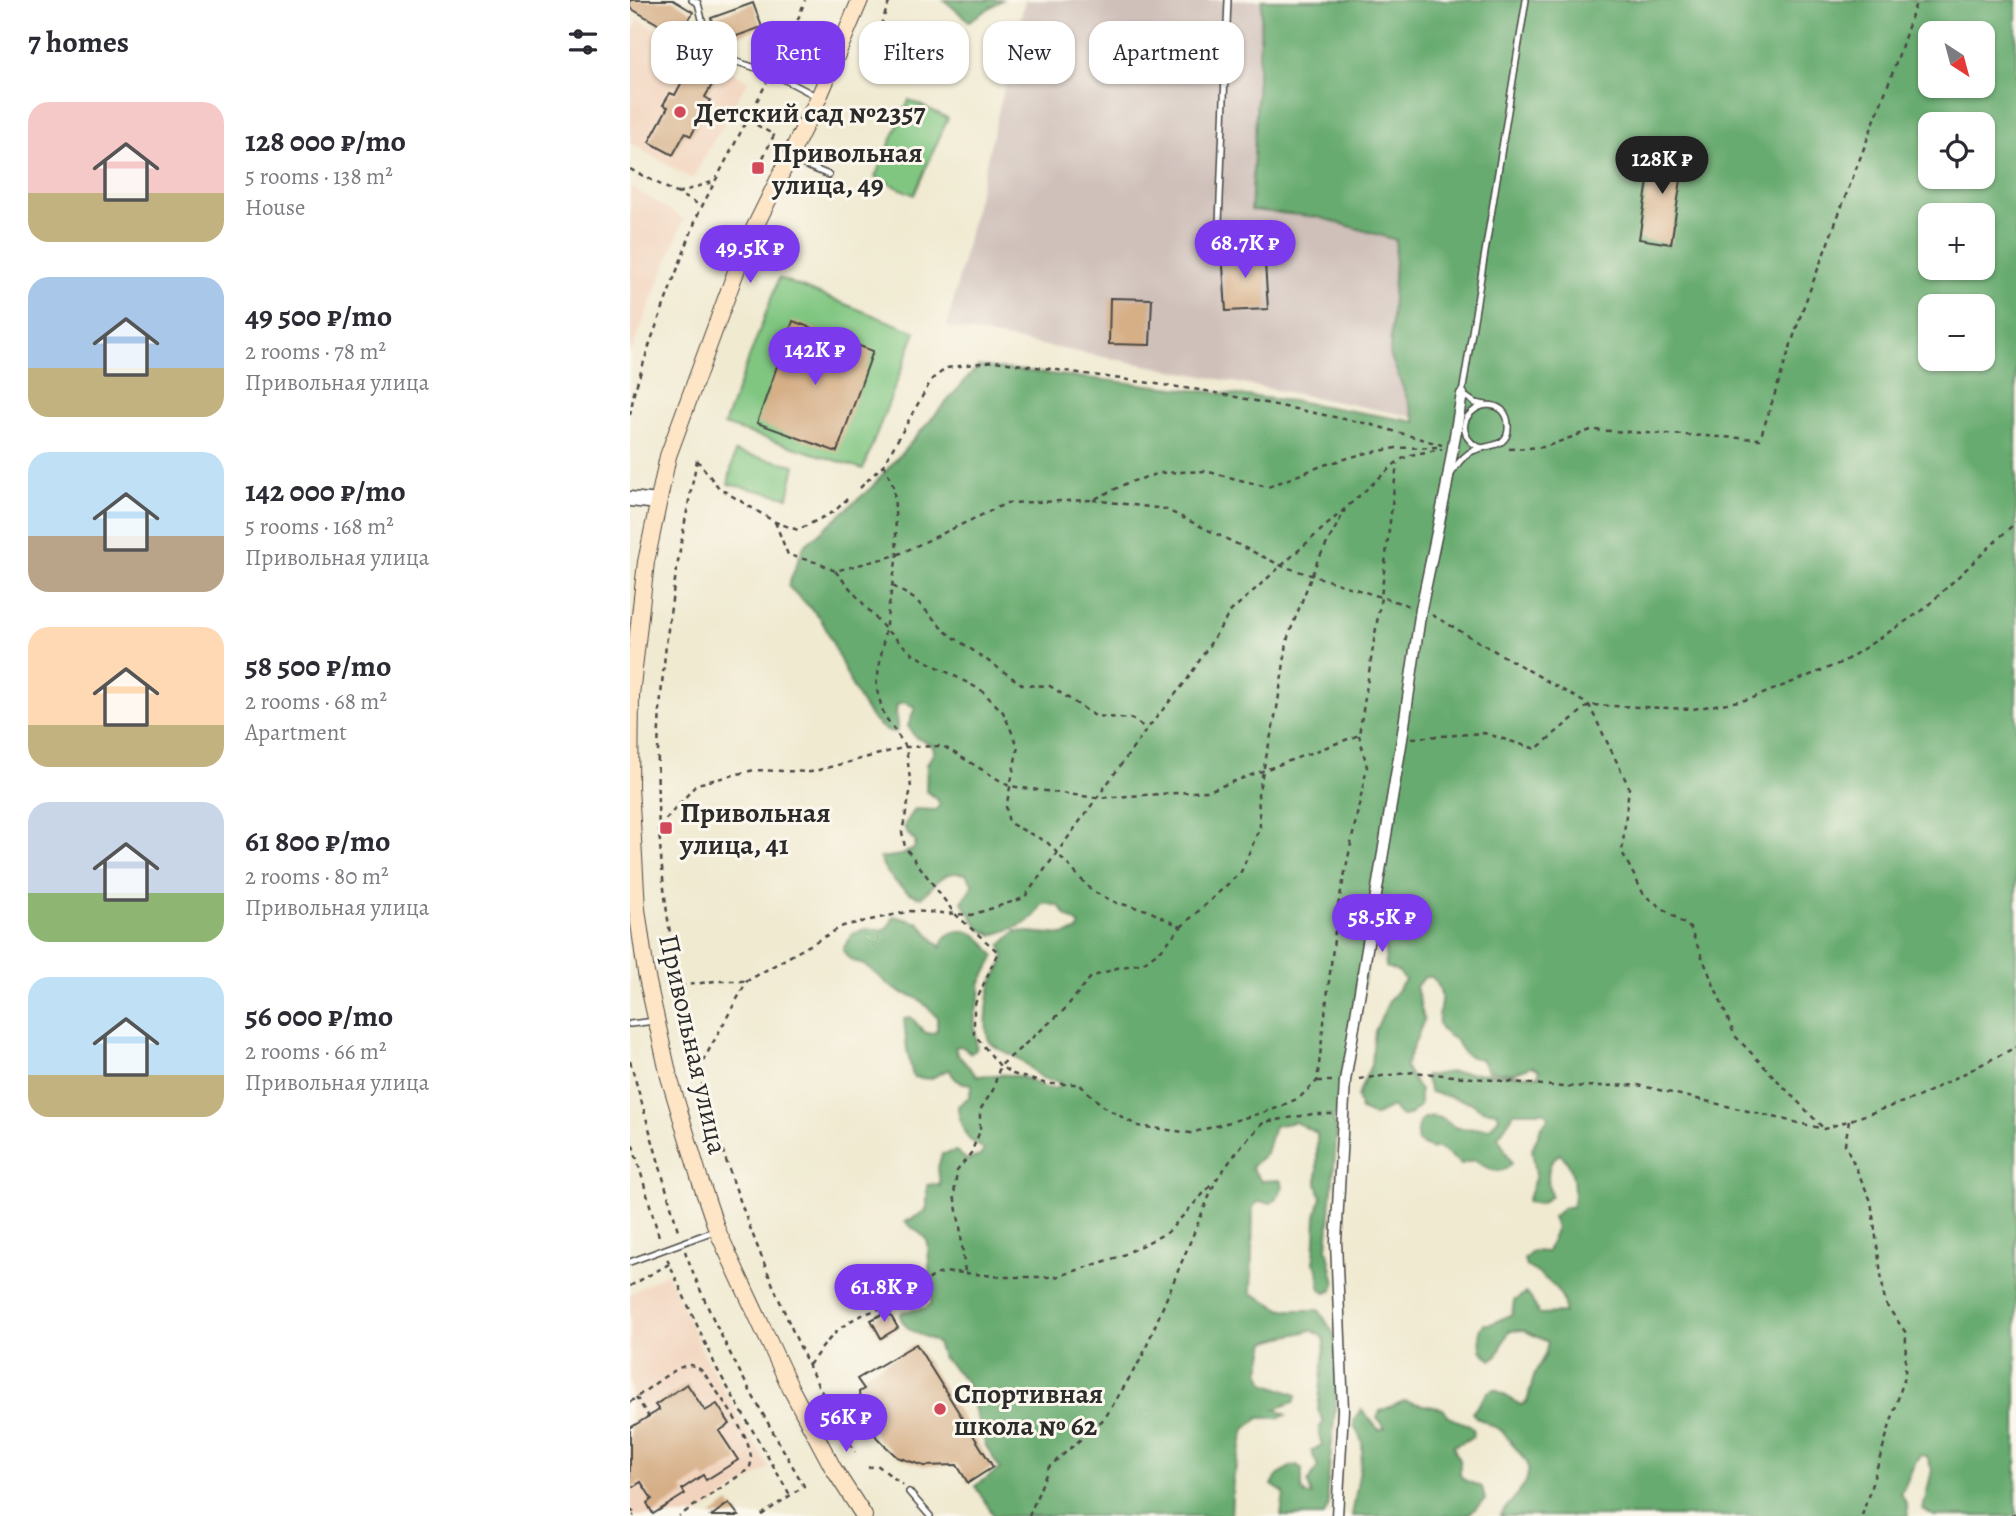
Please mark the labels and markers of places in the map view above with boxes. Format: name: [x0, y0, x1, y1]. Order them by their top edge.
place label: Детский сад №2357: [694, 94, 925, 132]
marker: Детский сад №2357: [672, 104, 688, 120]
place label: Привольная улица, 49: [771, 134, 923, 204]
pin: 128K ₽: [1605, 136, 1719, 196]
marker: Привольная улица, 49: [750, 160, 766, 176]
pin: 68.7K ₽: [1180, 220, 1310, 280]
pin: 49.5K ₽: [685, 226, 815, 285]
pin: 142K ₽: [758, 328, 872, 387]
place label: Привольная улица, 41: [679, 794, 831, 864]
marker: Привольная улица, 41: [658, 820, 674, 836]
pin: 58.5K ₽: [1317, 894, 1447, 954]
pin: 61.8K ₽: [819, 1264, 949, 1324]
place label: Спортивная школа № 62: [954, 1375, 1103, 1445]
pin: 56K ₽: [797, 1394, 895, 1454]
marker: Спортивная школа № 62: [932, 1401, 948, 1417]

